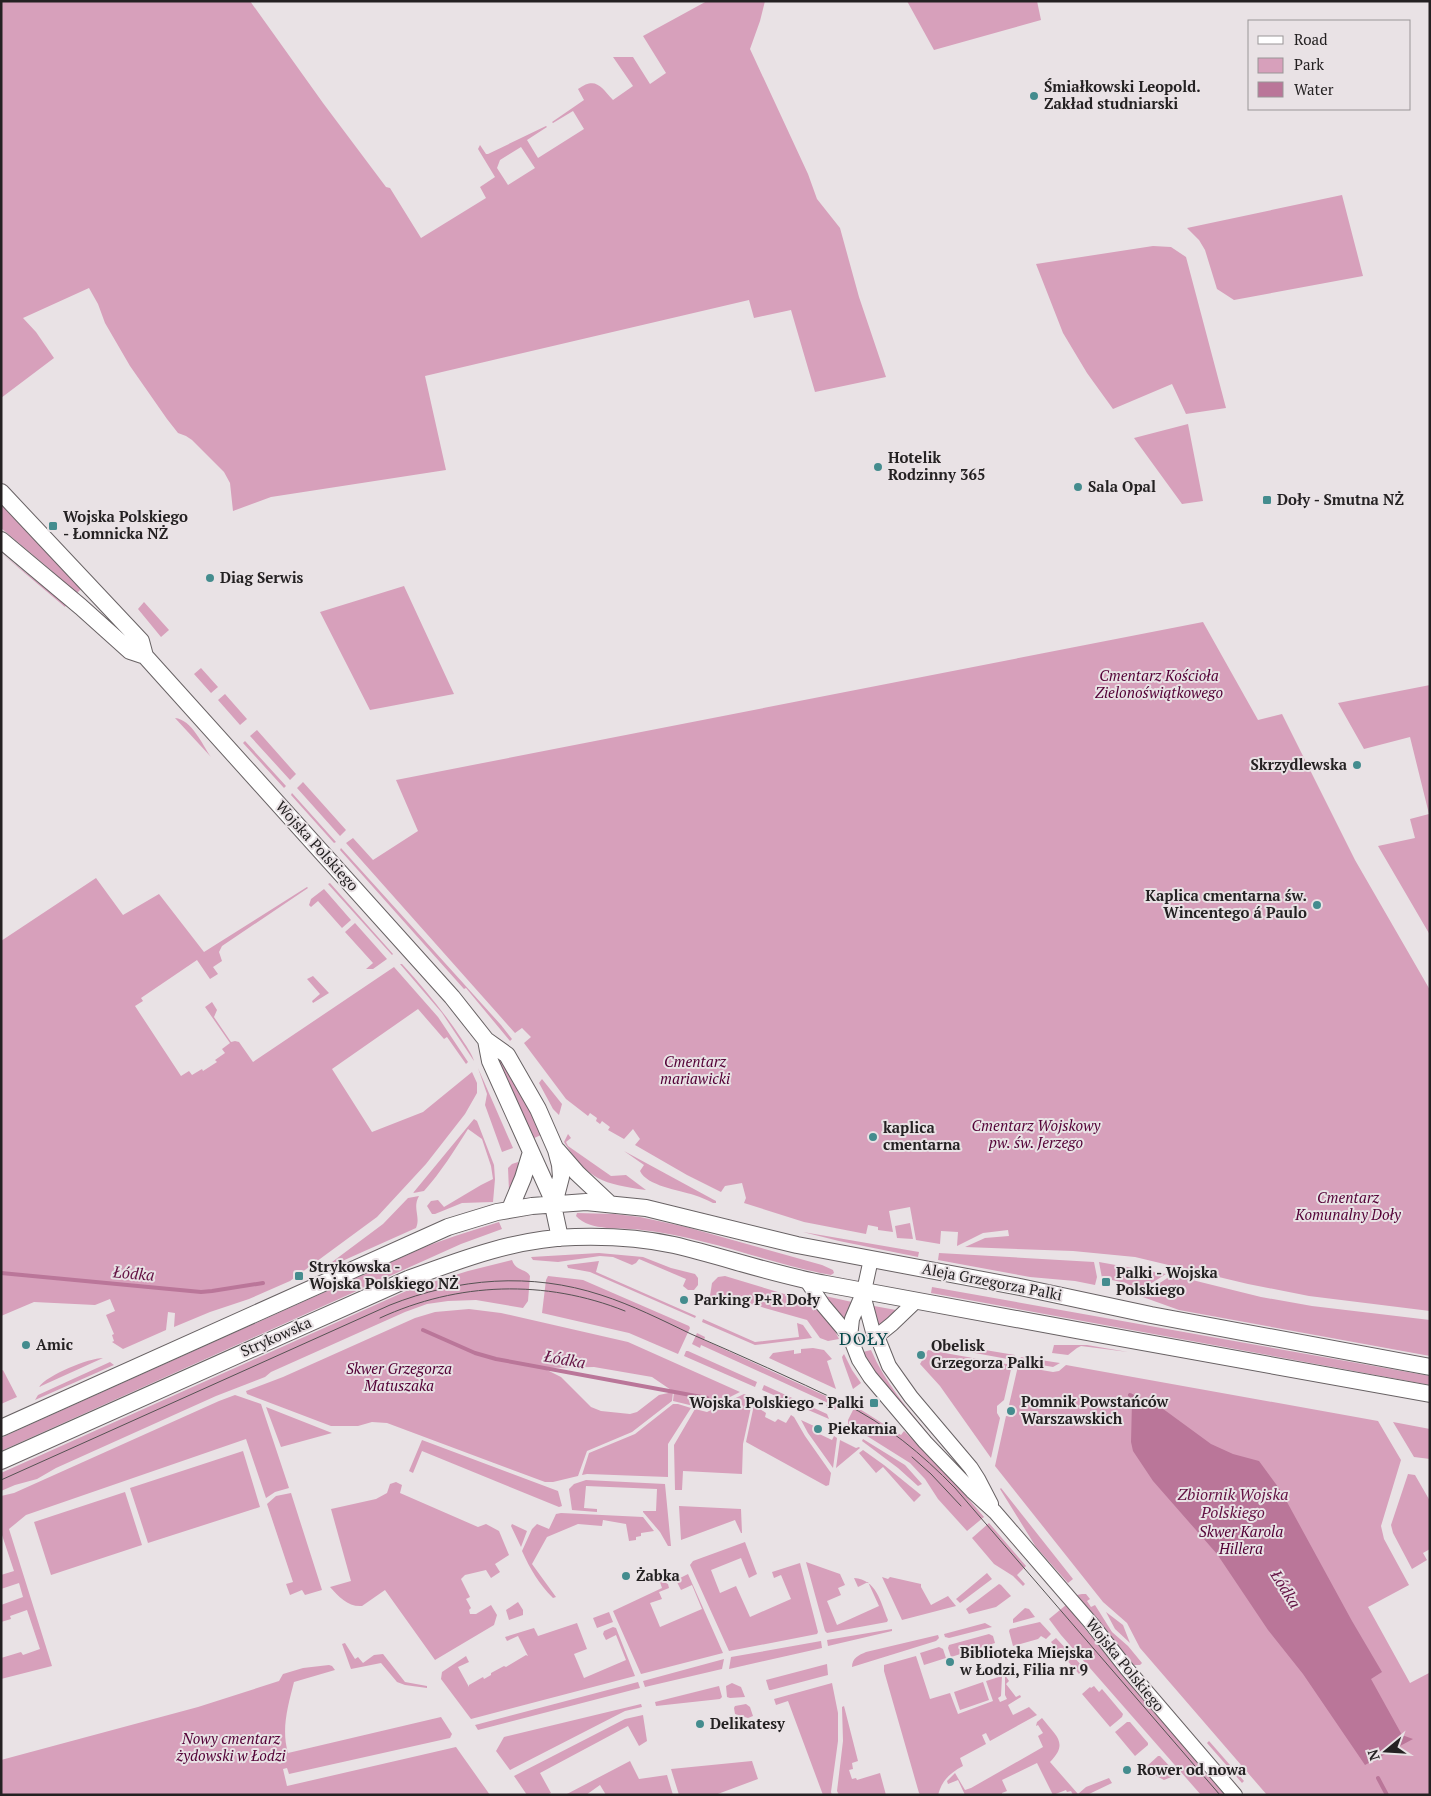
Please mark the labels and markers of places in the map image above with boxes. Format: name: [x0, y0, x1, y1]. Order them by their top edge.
place label: Śmiałkowski Leopold. Zakład studniarski: [1044, 76, 1201, 113]
marker: Śmiałkowski Leopold. Zakład studniarski: [1028, 90, 1040, 102]
place label: Hotelik Rodzinny 365: [888, 447, 985, 484]
marker: Hotelik Rodzinny 365: [872, 461, 884, 473]
place label: Sala Opal: [1088, 476, 1156, 496]
marker: Sala Opal: [1072, 481, 1084, 493]
place label: Doły - Smutna NŻ: [1277, 489, 1404, 509]
marker: Doły - Smutna NŻ: [1261, 494, 1273, 506]
place label: Wojska Polskiego - Łomnicka NŻ: [63, 506, 188, 543]
marker: Wojska Polskiego - Łomnicka NŻ: [47, 520, 59, 532]
place label: Diag Serwis: [220, 567, 304, 587]
marker: Diag Serwis: [204, 572, 216, 584]
place label: Skrzydlewska: [1251, 754, 1348, 774]
marker: Skrzydlewska: [1351, 759, 1363, 771]
place label: Kaplica cmentarna św. Wincentego á Paulo: [1145, 885, 1307, 922]
marker: Kaplica cmentarna św. Wincentego á Paulo: [1311, 899, 1323, 911]
place label: kaplica cmentarna: [883, 1117, 961, 1154]
marker: kaplica cmentarna: [867, 1131, 879, 1143]
place label: Strykowska - Wojska Polskiego NŻ: [309, 1256, 459, 1293]
place label: Palki - Wojska Polskiego: [1116, 1262, 1218, 1299]
marker: Strykowska - Wojska Polskiego NŻ: [293, 1270, 305, 1282]
marker: Palki - Wojska Polskiego: [1100, 1276, 1112, 1288]
place label: Parking P+R Doły: [694, 1289, 821, 1309]
marker: Parking P+R Doły: [678, 1294, 690, 1306]
place label: Amic: [36, 1334, 73, 1354]
place label: Obelisk Grzegorza Palki: [931, 1335, 1044, 1372]
marker: Amic: [20, 1339, 32, 1351]
marker: Obelisk Grzegorza Palki: [915, 1349, 927, 1361]
place label: Pomnik Powstańców Warszawskich: [1021, 1391, 1169, 1428]
place label: Wojska Polskiego - Palki: [689, 1392, 864, 1412]
marker: Wojska Polskiego - Palki: [868, 1397, 880, 1409]
marker: Pomnik Powstańców Warszawskich: [1005, 1405, 1017, 1417]
place label: Piekarnia: [828, 1418, 898, 1438]
marker: Piekarnia: [812, 1423, 824, 1435]
place label: Żabka: [636, 1565, 680, 1585]
marker: Żabka: [620, 1570, 632, 1582]
place label: Biblioteka Miejska w Łodzi, Filia nr 9: [959, 1642, 1094, 1679]
marker: Biblioteka Miejska w Łodzi, Filia nr 9: [944, 1656, 956, 1668]
place label: Delikatesy: [710, 1713, 786, 1733]
marker: Delikatesy: [694, 1718, 706, 1730]
place label: Rower od nowa: [1137, 1759, 1247, 1779]
marker: Rower od nowa: [1121, 1764, 1133, 1776]

